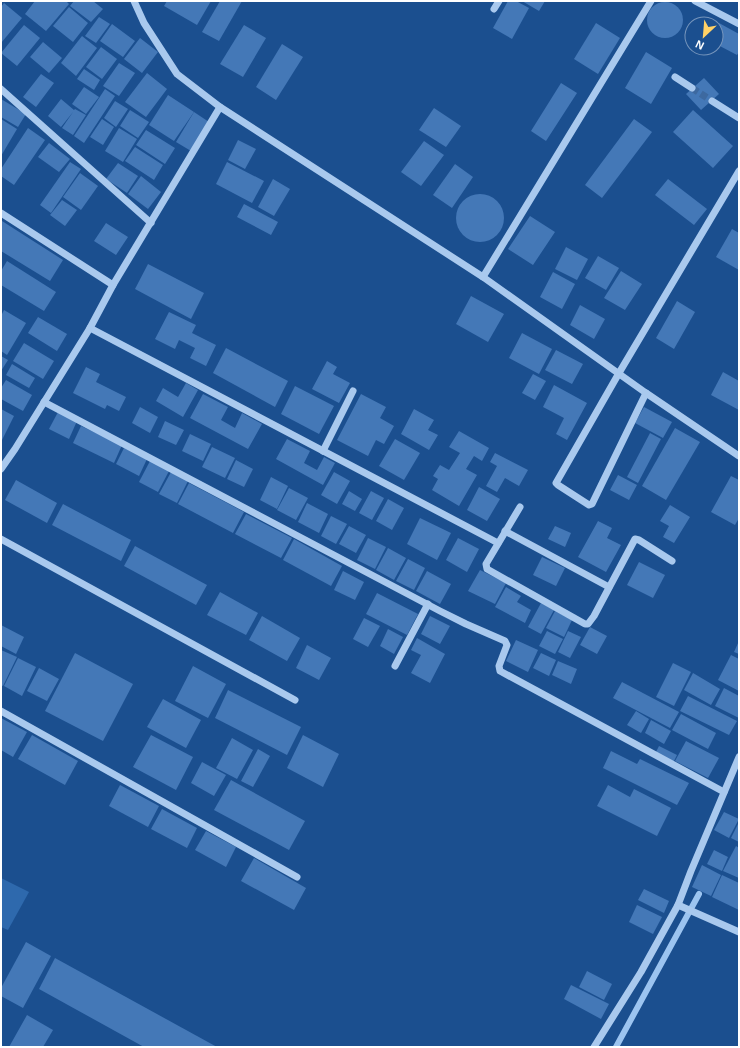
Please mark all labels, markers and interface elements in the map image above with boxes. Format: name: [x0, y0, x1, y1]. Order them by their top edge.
north arrow: [684, 16, 724, 56]
text: N: [693, 38, 706, 52]

